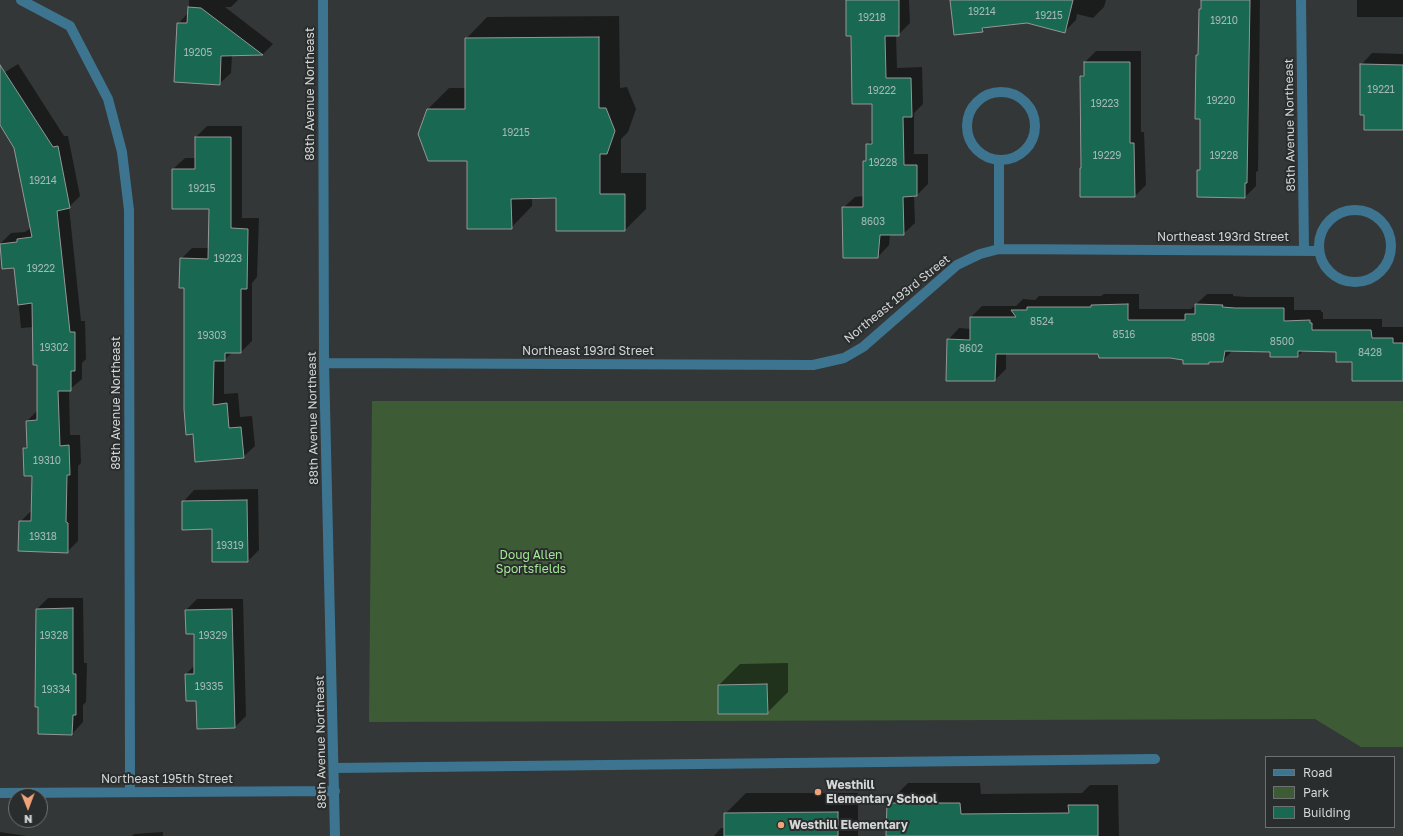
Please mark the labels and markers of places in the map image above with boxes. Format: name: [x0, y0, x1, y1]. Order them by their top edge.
place label: Westhill Elementary School: [826, 778, 937, 806]
marker: Westhill Elementary School: [813, 787, 823, 797]
place label: Westhill Elementary: [789, 818, 908, 832]
marker: Westhill Elementary: [776, 820, 786, 830]

